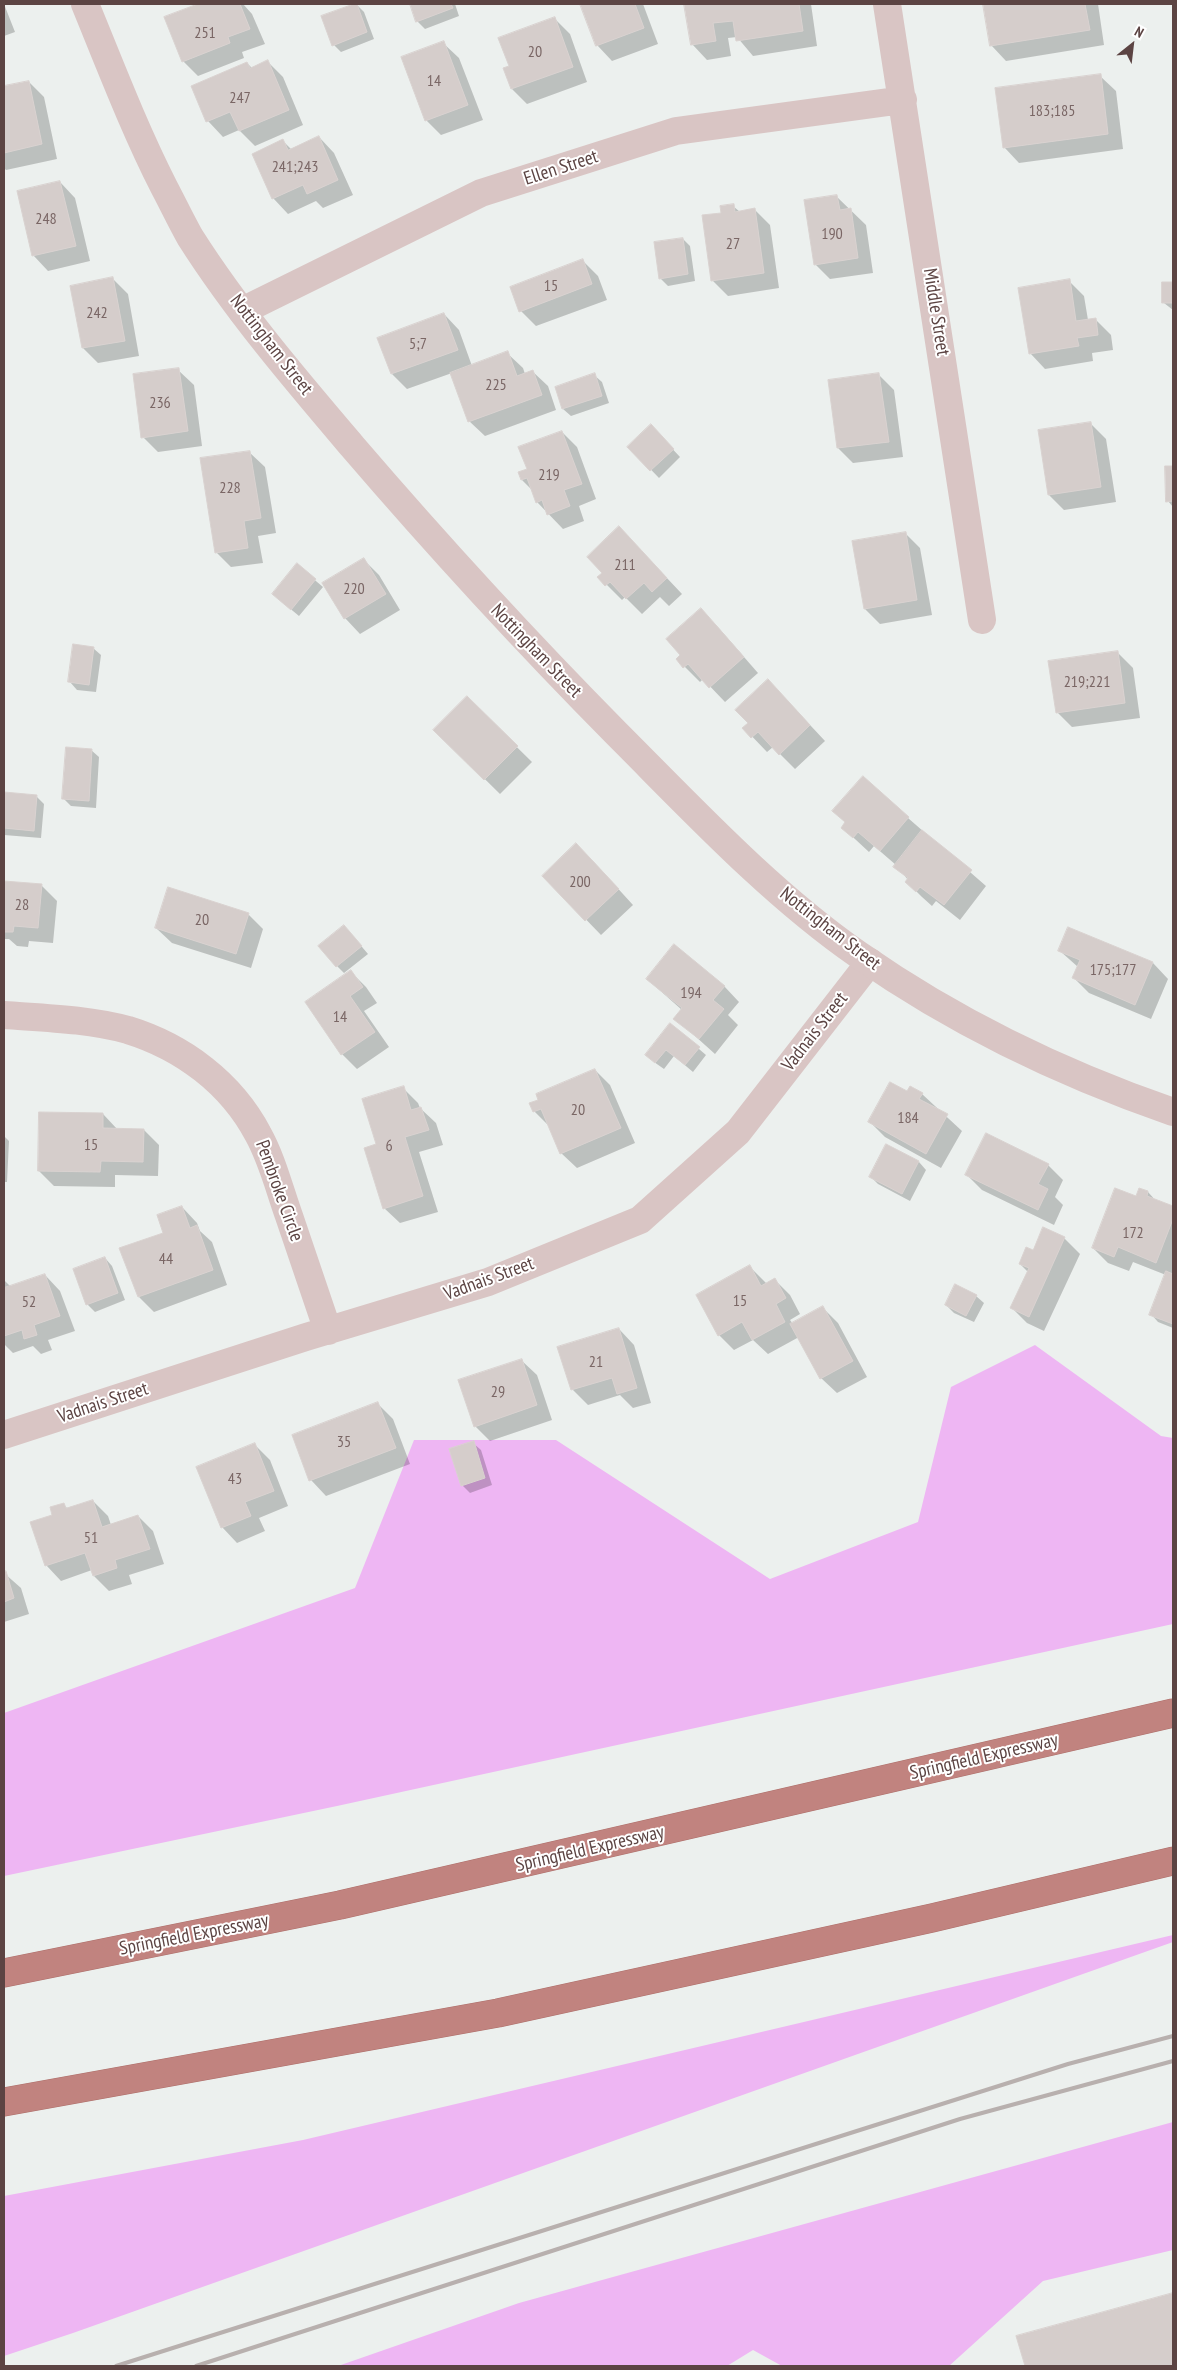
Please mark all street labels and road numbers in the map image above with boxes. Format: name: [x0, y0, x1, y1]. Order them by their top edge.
street label: Ellen Street: [521, 145, 601, 191]
street label: Middle Street: [918, 267, 954, 357]
street label: Nottingham Street: [225, 290, 317, 400]
street label: Nottingham Street: [486, 599, 586, 703]
street label: Nottingham Street: [775, 883, 885, 975]
street label: Vadnais Street: [777, 988, 853, 1076]
street label: Pembroke Circle: [250, 1137, 308, 1245]
street label: Vadnais Street: [441, 1252, 537, 1306]
street label: Vadnais Street: [55, 1378, 151, 1428]
street label: Springfield Expressway: [908, 1729, 1060, 1785]
street label: Springfield Expressway: [514, 1821, 666, 1877]
street label: Springfield Expressway: [118, 1909, 270, 1961]

